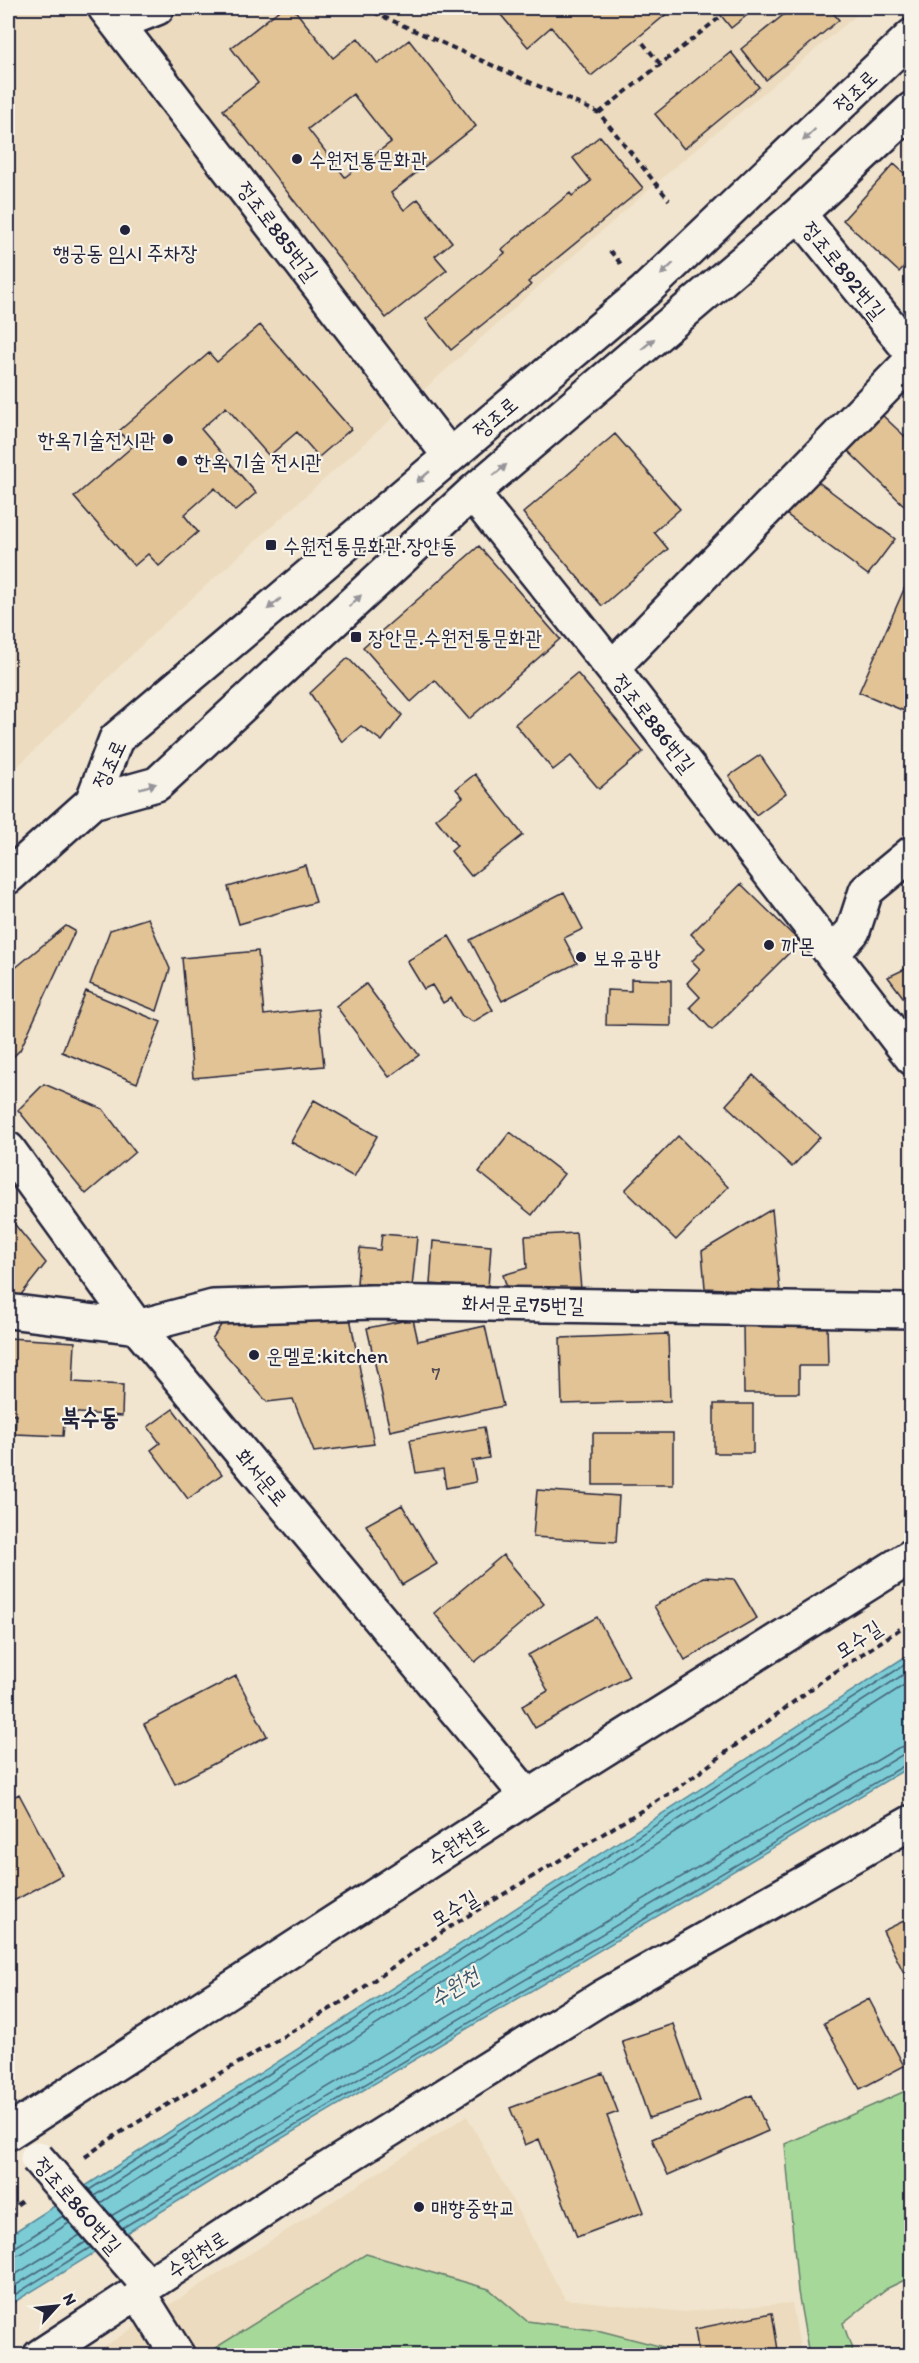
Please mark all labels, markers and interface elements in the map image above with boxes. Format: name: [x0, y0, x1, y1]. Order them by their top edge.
street label: 정조로: [828, 64, 882, 118]
one-way arrow: [803, 128, 817, 142]
place label: 수원전통문화관: [309, 147, 427, 172]
marker: 수원전통문화관: [290, 152, 304, 166]
street label: 정조로885번길: [232, 176, 324, 286]
street label: 정조로892번길: [797, 216, 891, 324]
marker: 행궁동 임시 주차장: [118, 223, 132, 237]
place label: 행궁동 임시 주차장: [53, 240, 197, 265]
one-way arrow: [661, 262, 675, 276]
one-way arrow: [640, 338, 655, 351]
street label: 정조로: [468, 391, 522, 443]
place label: 한옥기술전시관: [38, 427, 156, 452]
marker: 한옥기술전시관: [161, 432, 175, 446]
place label: 한옥 기술 전시관: [194, 449, 322, 474]
marker: 한옥 기술 전시관: [175, 454, 189, 468]
one-way arrow: [492, 464, 507, 477]
one-way arrow: [416, 470, 431, 483]
place label: 수원전통문화관.장안동: [283, 533, 457, 558]
marker: 수원전통문화관.장안동: [264, 538, 278, 552]
one-way arrow: [348, 594, 363, 608]
one-way arrow: [267, 597, 282, 610]
place label: 장안문.수원전통문화관: [368, 625, 542, 650]
marker: 장안문.수원전통문화관: [349, 630, 363, 644]
street label: 정조로886번길: [608, 669, 700, 778]
street label: 정조로: [87, 736, 131, 792]
one-way arrow: [139, 781, 157, 790]
place label: 까몬: [781, 933, 815, 958]
marker: 까몬: [762, 938, 776, 952]
place label: 보유공방: [593, 945, 661, 970]
marker: 보유공방: [574, 950, 588, 964]
street label: 화서문로75번길: [461, 1290, 585, 1318]
place label: 운멜로:kitchen: [266, 1343, 388, 1368]
marker: 운멜로:kitchen: [247, 1348, 261, 1362]
house number: 7: [432, 1363, 441, 1385]
district label: 북수동: [61, 1402, 119, 1431]
street label: 화서문로: [231, 1443, 293, 1511]
street label: 모수길: [830, 1614, 886, 1664]
street label: 수원천로: [423, 1813, 493, 1871]
street label: 모수길: [426, 1884, 482, 1932]
water label: 수원천: [424, 1960, 486, 2013]
street label: 정조로860번길: [29, 2151, 127, 2259]
place label: 매향중학교: [431, 2195, 516, 2220]
marker: 매향중학교: [412, 2200, 426, 2214]
street label: 수원천로: [162, 2225, 232, 2283]
north arrow: [27, 2276, 87, 2336]
text: N: [59, 2290, 81, 2309]

